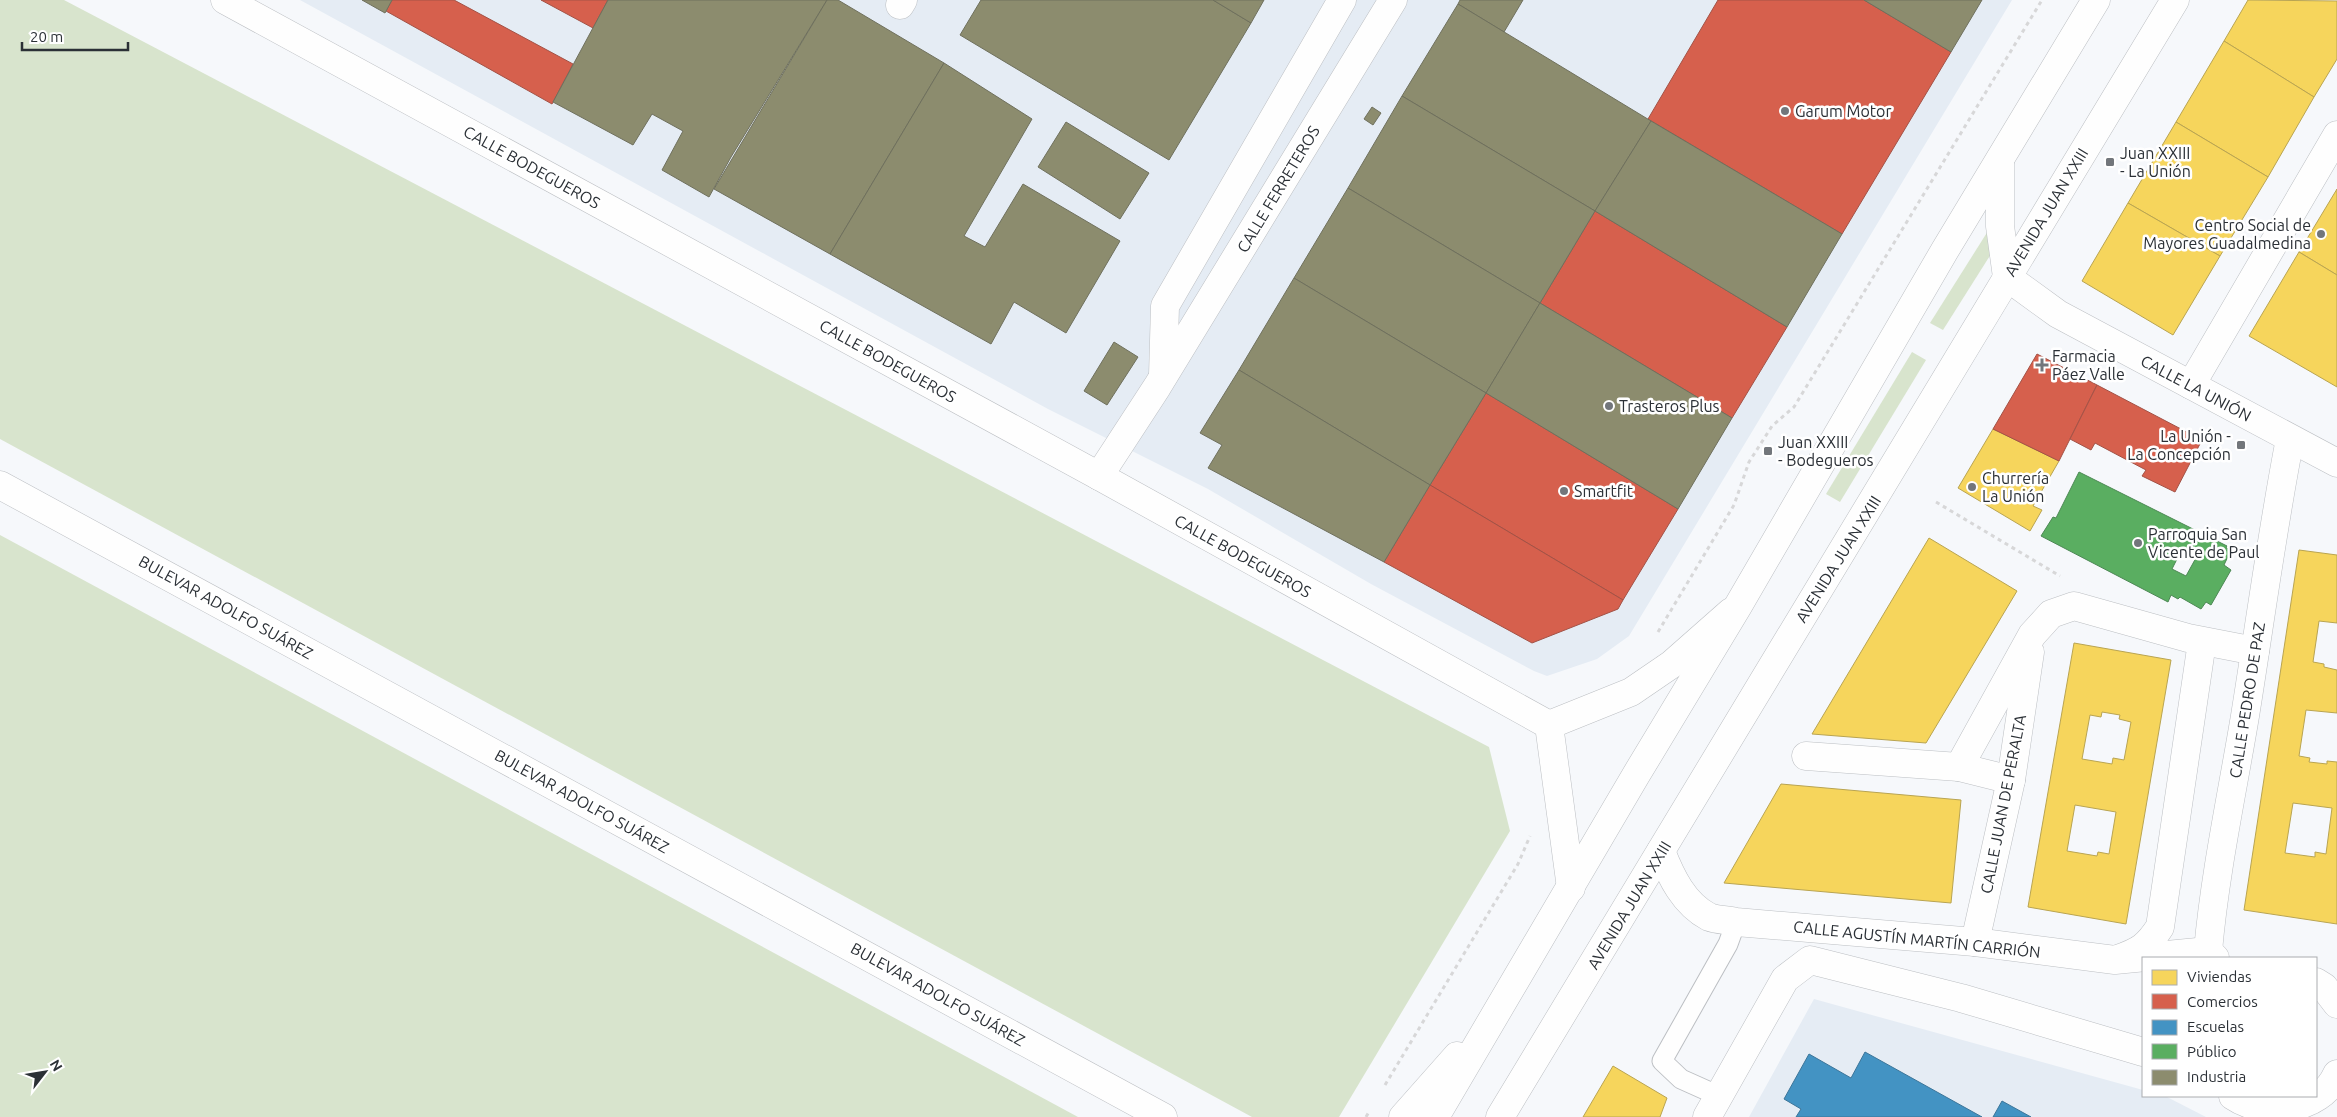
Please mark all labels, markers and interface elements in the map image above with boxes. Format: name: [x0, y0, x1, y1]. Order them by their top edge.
scale bar: [22, 20, 129, 52]
text: 20 m: [30, 28, 63, 45]
place label: Garum Motor: [1795, 102, 1891, 120]
marker: Garum Motor: [1779, 105, 1791, 117]
street label: CALLE BODEGUEROS: [461, 122, 603, 212]
street label: CALLE FERRETEROS: [1233, 122, 1323, 256]
place label: Juan XXIII - La Unión: [2120, 144, 2191, 180]
street label: AVENIDA JUAN XXIII: [2001, 145, 2091, 279]
marker: Juan XXIII - La Unión: [2104, 156, 2116, 168]
place label: Centro Social de Mayores Guadalmedina: [2143, 216, 2311, 252]
marker: Centro Social de Mayores Guadalmedina: [2315, 228, 2327, 240]
street label: CALLE BODEGUEROS: [817, 316, 959, 406]
place label: Farmacia Páez Valle: [2052, 347, 2125, 383]
street label: CALLE LA UNIÓN: [2138, 350, 2255, 425]
marker: Farmacia Páez Valle: [2036, 359, 2048, 371]
place label: Trasteros Plus: [1619, 397, 1720, 415]
marker: Trasteros Plus: [1603, 400, 1615, 412]
place label: La Unión - La Concepción: [2127, 427, 2231, 463]
place label: Juan XXIII - Bodegueros: [1778, 433, 1874, 469]
marker: La Unión - La Concepción: [2235, 439, 2247, 451]
marker: Juan XXIII - Bodegueros: [1762, 445, 1774, 457]
place label: Churrería La Unión: [1982, 469, 2049, 505]
marker: Churrería La Unión: [1966, 481, 1978, 493]
place label: Smartfit: [1574, 482, 1634, 500]
marker: Smartfit: [1558, 485, 1570, 497]
street label: AVENIDA JUAN XXIII: [1792, 492, 1884, 626]
street label: CALLE BODEGUEROS: [1172, 511, 1314, 601]
place label: Parroquia San Vicente de Paul: [2148, 525, 2260, 561]
marker: Parroquia San Vicente de Paul: [2132, 537, 2144, 549]
street label: BULEVAR ADOLFO SUÁREZ: [136, 550, 317, 662]
street label: CALLE PEDRO DE PAZ: [2226, 621, 2268, 779]
street label: CALLE JUAN DE PERALTA: [1977, 712, 2029, 895]
street label: BULEVAR ADOLFO SUÁREZ: [492, 744, 673, 856]
street label: AVENIDA JUAN XXIII: [1584, 838, 1674, 972]
street label: CALLE AGUSTÍN MARTÍN CARRIÓN: [1792, 915, 2042, 961]
street label: BULEVAR ADOLFO SUÁREZ: [848, 937, 1029, 1049]
legend: [2142, 957, 2317, 1097]
text: Viviendas: [2187, 968, 2251, 985]
text: Comercios: [2187, 993, 2258, 1010]
text: Escuelas: [2187, 1018, 2244, 1035]
text: Público: [2187, 1043, 2237, 1060]
north arrow: [20, 1047, 70, 1097]
text: N: [47, 1057, 66, 1074]
text: Industria: [2187, 1068, 2246, 1085]

